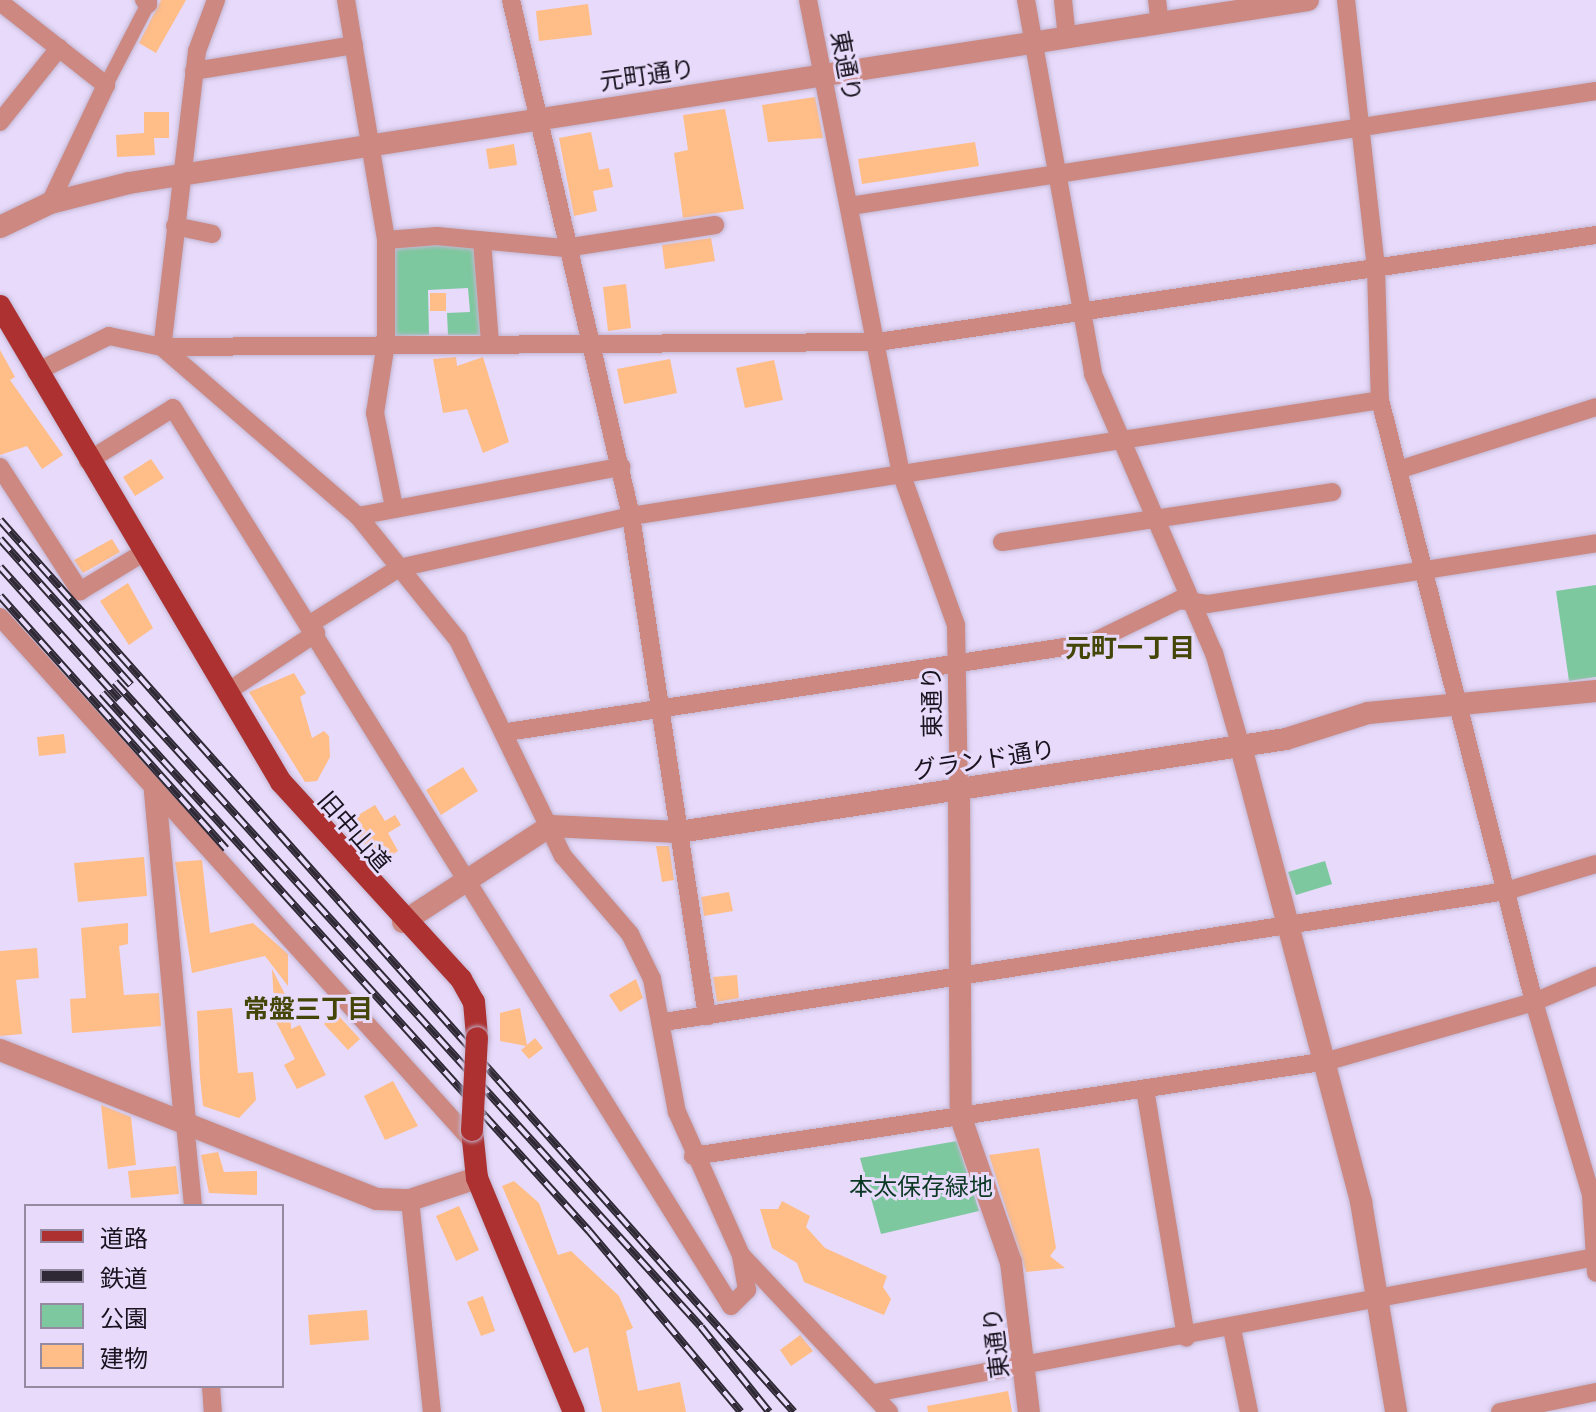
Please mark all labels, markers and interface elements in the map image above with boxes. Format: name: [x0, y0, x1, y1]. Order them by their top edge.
street label: 東通り: [826, 28, 868, 104]
street label: 元町通り: [597, 53, 697, 95]
district label: 元町一丁目: [1065, 631, 1195, 663]
street label: 東通り: [916, 666, 946, 738]
street label: グランド通り: [911, 734, 1057, 784]
street label: 旧中山道: [313, 785, 397, 877]
district label: 常盤三丁目: [243, 992, 373, 1024]
park label: 本太保存緑地: [849, 1172, 993, 1200]
legend: [24, 1204, 284, 1388]
text: 道路: [100, 1223, 148, 1252]
text: 鉄道: [100, 1263, 148, 1292]
text: 公園: [100, 1303, 148, 1332]
street label: 東通り: [976, 1306, 1014, 1380]
text: 建物: [100, 1343, 148, 1372]

